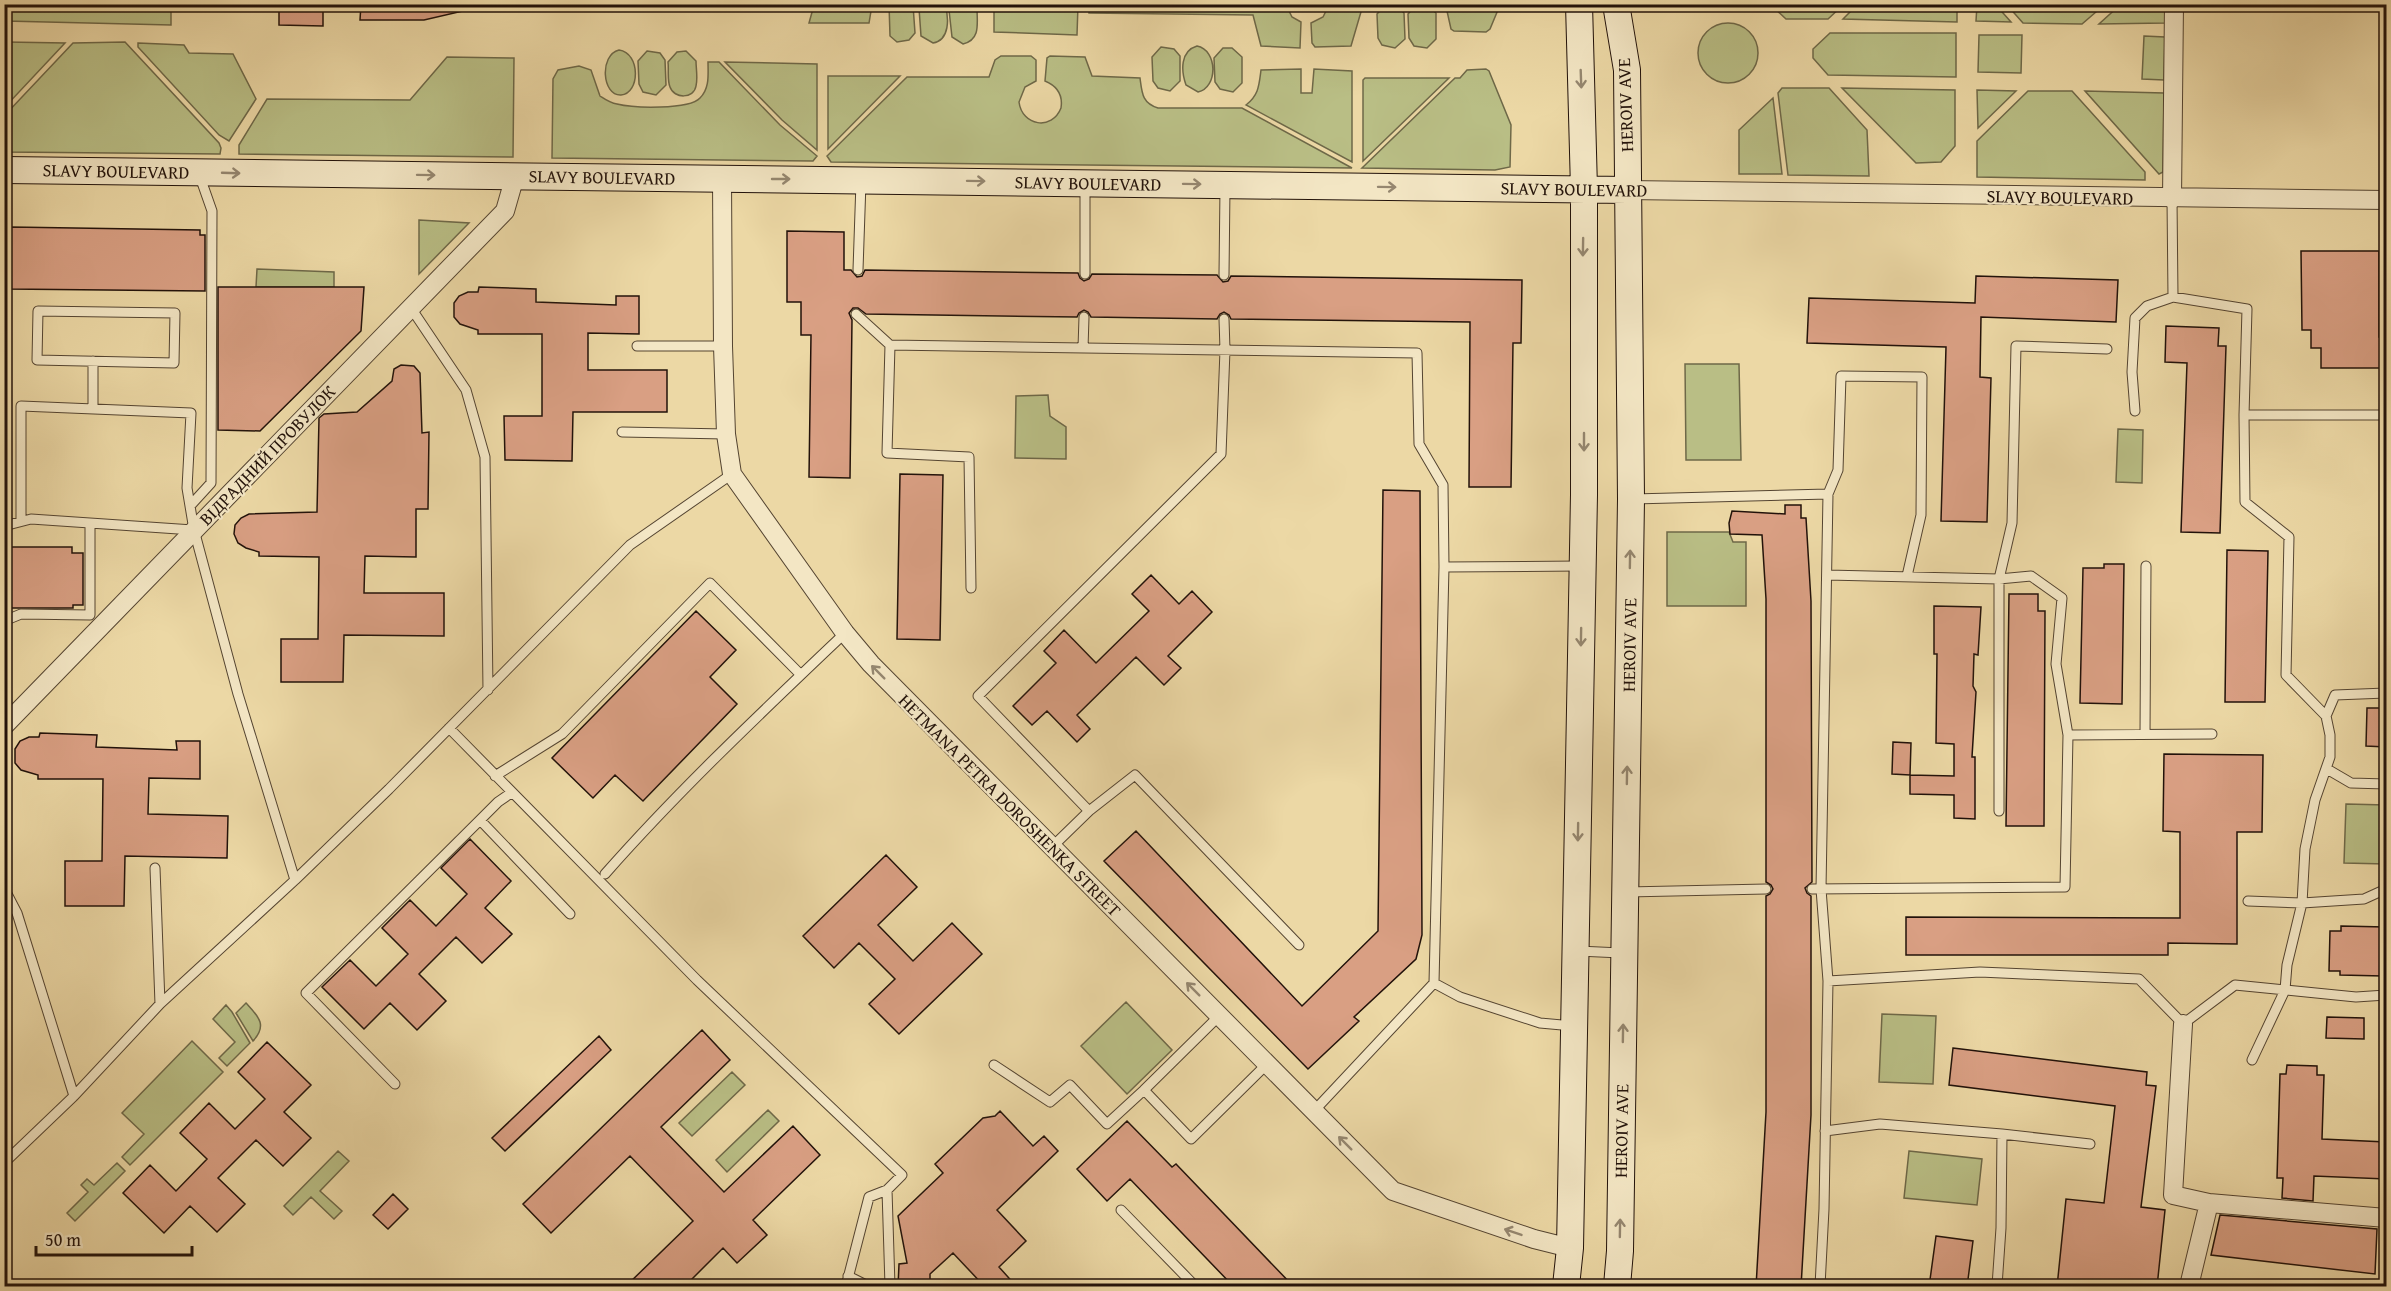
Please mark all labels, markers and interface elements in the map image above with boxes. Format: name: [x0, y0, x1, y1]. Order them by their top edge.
street label: HEROIV AVE: [1610, 58, 1640, 152]
one-way arrow: [1575, 68, 1587, 88]
street label: SLAVY BOULEVARD: [42, 156, 190, 186]
street label: SLAVY BOULEVARD: [528, 162, 676, 192]
one-way arrow: [220, 167, 240, 178]
street label: SLAVY BOULEVARD: [1014, 168, 1162, 198]
one-way arrow: [415, 169, 435, 181]
one-way arrow: [770, 173, 790, 185]
street label: SLAVY BOULEVARD: [1500, 174, 1648, 204]
one-way arrow: [965, 175, 985, 187]
one-way arrow: [1181, 178, 1201, 190]
one-way arrow: [1376, 181, 1396, 193]
street label: SLAVY BOULEVARD: [1986, 182, 2134, 212]
one-way arrow: [1577, 237, 1589, 257]
street label: ВІДРАДНИЙ ПРОВУЛОК: [193, 379, 341, 531]
one-way arrow: [1578, 432, 1590, 452]
one-way arrow: [1624, 550, 1636, 570]
street label: HEROIV AVE: [1615, 598, 1643, 692]
one-way arrow: [1575, 626, 1587, 646]
one-way arrow: [871, 664, 886, 679]
street label: HETMANA PETRA DOROSHENKA STREET: [892, 687, 1128, 923]
one-way arrow: [1621, 766, 1633, 786]
one-way arrow: [1572, 821, 1583, 841]
one-way arrow: [1186, 982, 1200, 997]
one-way arrow: [1617, 1024, 1628, 1044]
street label: HEROIV AVE: [1607, 1084, 1635, 1178]
one-way arrow: [1338, 1135, 1353, 1150]
scale bar: [36, 1219, 192, 1257]
one-way arrow: [1614, 1219, 1626, 1239]
text: 50 m: [45, 1226, 81, 1253]
one-way arrow: [1504, 1226, 1523, 1237]

